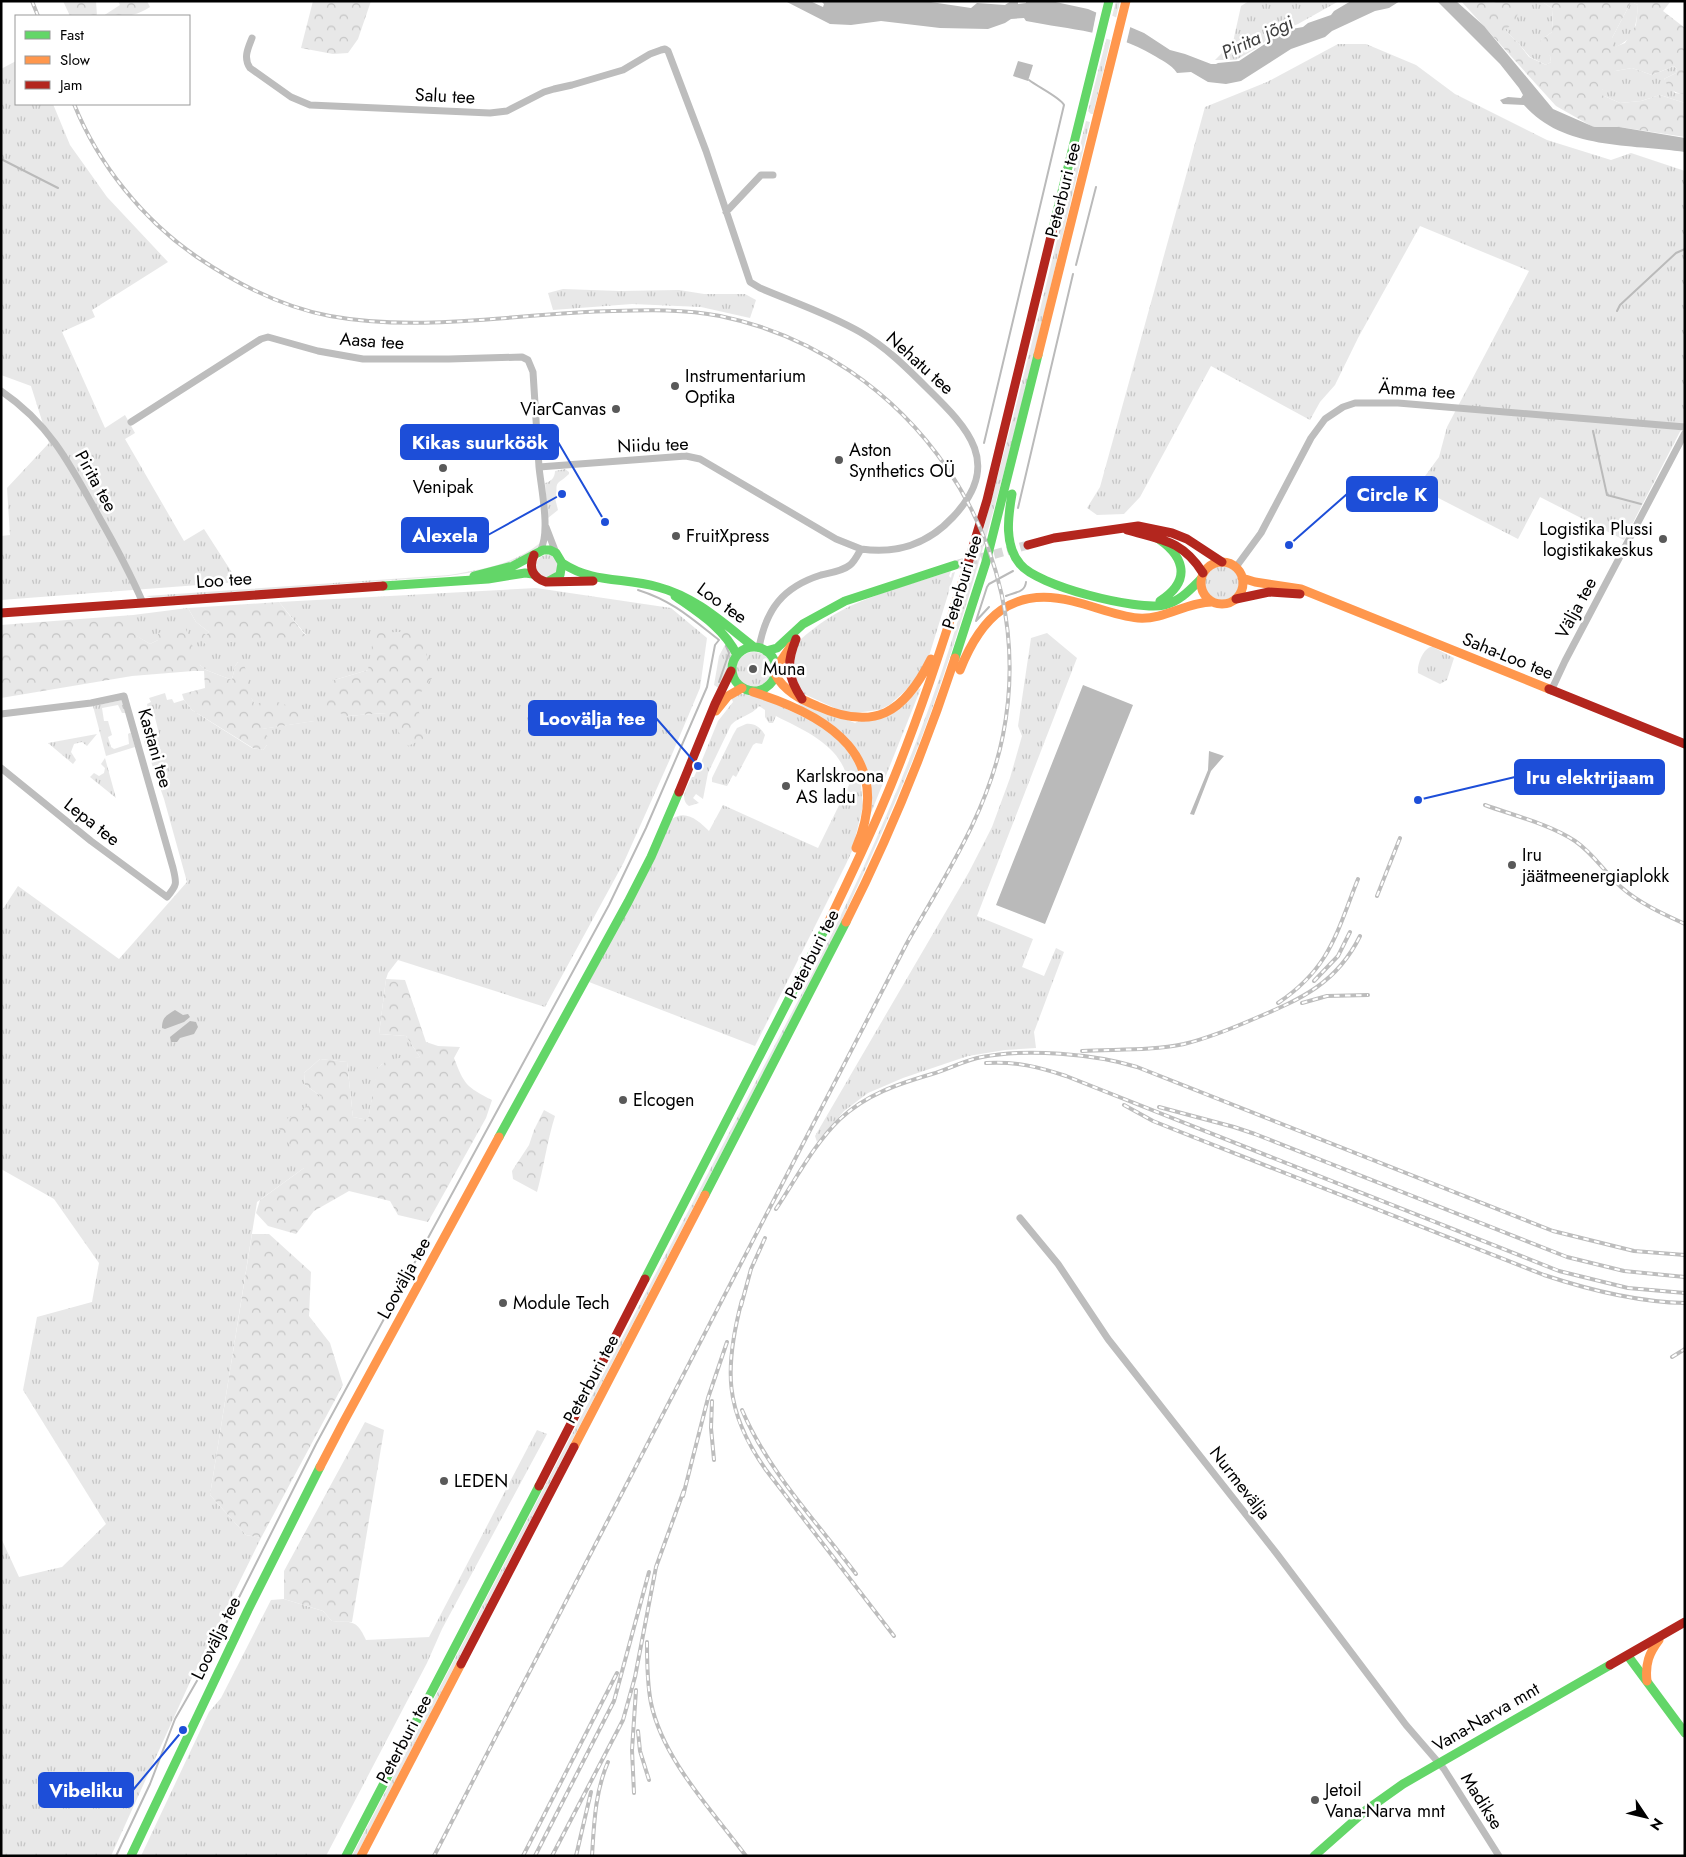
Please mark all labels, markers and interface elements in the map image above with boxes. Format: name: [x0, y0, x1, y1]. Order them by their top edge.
water label: Pirita jõgi: [1217, 9, 1299, 66]
legend: [15, 15, 190, 105]
text: Fast: [60, 24, 84, 46]
text: Slow: [60, 49, 91, 71]
text: Jam: [58, 74, 83, 96]
street label: Salu tee: [414, 81, 476, 111]
street label: Peterburi tee: [1039, 140, 1087, 240]
street label: Nehatu tee: [880, 325, 960, 401]
street label: Aasa tee: [339, 326, 405, 356]
place label: Instrumentarium Optika: [685, 363, 806, 410]
street label: Ämma tee: [1378, 374, 1456, 406]
marker: Instrumentarium Optika: [669, 380, 681, 392]
place label: ViarCanvas: [520, 396, 606, 422]
marker: ViarCanvas: [610, 403, 622, 415]
callout: Kikas suurköök: [401, 425, 558, 459]
text: Kikas suurköök: [412, 429, 548, 456]
street label: Niidu tee: [617, 431, 689, 459]
place label: Aston Synthetics OÜ: [849, 437, 955, 484]
street label: Pirita tee: [68, 446, 124, 516]
marker: Aston Synthetics OÜ: [833, 454, 845, 466]
marker: Venipak: [437, 462, 449, 474]
place label: Venipak: [413, 474, 473, 500]
callout: Circle K: [1347, 477, 1437, 511]
text: Circle K: [1357, 481, 1428, 508]
place label: Logistika Plussi logistikakeskus: [1539, 516, 1653, 563]
callout: Alexela: [402, 518, 488, 552]
text: Alexela: [411, 522, 478, 549]
place label: FruitXpress: [686, 523, 769, 549]
marker: FruitXpress: [670, 530, 682, 542]
street label: Peterburi tee: [935, 532, 989, 632]
marker: Logistika Plussi logistikakeskus: [1657, 533, 1669, 545]
street label: Loo tee: [195, 565, 253, 595]
street label: Välja tee: [1549, 573, 1603, 643]
street label: Loo tee: [692, 576, 752, 630]
street label: Saha-Loo tee: [1458, 626, 1558, 686]
place label: Muna: [763, 656, 805, 682]
marker: Muna: [747, 663, 759, 675]
callout: Loovälja tee: [529, 701, 656, 735]
street label: Kastani tee: [131, 705, 179, 791]
text: Loovälja tee: [539, 705, 645, 732]
callout: Iru elektrijaam: [1515, 760, 1664, 794]
place label: Karlskroona AS ladu: [796, 763, 884, 810]
text: Iru elektrijaam: [1526, 764, 1654, 791]
marker: Karlskroona AS ladu: [780, 780, 792, 792]
street label: Lepa tee: [59, 792, 125, 852]
place label: Iru jäätmeenergiaplokk: [1520, 842, 1669, 889]
marker: Iru jäätmeenergiaplokk: [1506, 859, 1518, 871]
street label: Peterburi tee: [778, 905, 846, 1003]
place label: Elcogen: [633, 1087, 694, 1113]
marker: Elcogen: [617, 1094, 629, 1106]
street label: Loovälja tee: [371, 1232, 437, 1324]
place label: Module Tech: [513, 1290, 610, 1316]
marker: Module Tech: [497, 1297, 509, 1309]
street label: Peterburi tee: [557, 1330, 625, 1428]
street label: Nurmevälja: [1203, 1441, 1277, 1525]
place label: LEDEN: [454, 1468, 508, 1494]
marker: LEDEN: [438, 1475, 450, 1487]
street label: Loovälja tee: [185, 1592, 247, 1684]
street label: Vana-Narva mnt: [1428, 1675, 1545, 1758]
street label: Peterburi tee: [370, 1690, 438, 1788]
street label: Madikse: [1454, 1768, 1510, 1834]
callout: Vibeliku: [39, 1773, 133, 1807]
text: Vibeliku: [48, 1777, 123, 1804]
place label: Jetoil Vana-Narva mnt: [1323, 1777, 1445, 1824]
north arrow: [1621, 1792, 1671, 1842]
marker: Jetoil Vana-Narva mnt: [1309, 1794, 1321, 1806]
text: N: [1645, 1814, 1668, 1835]

